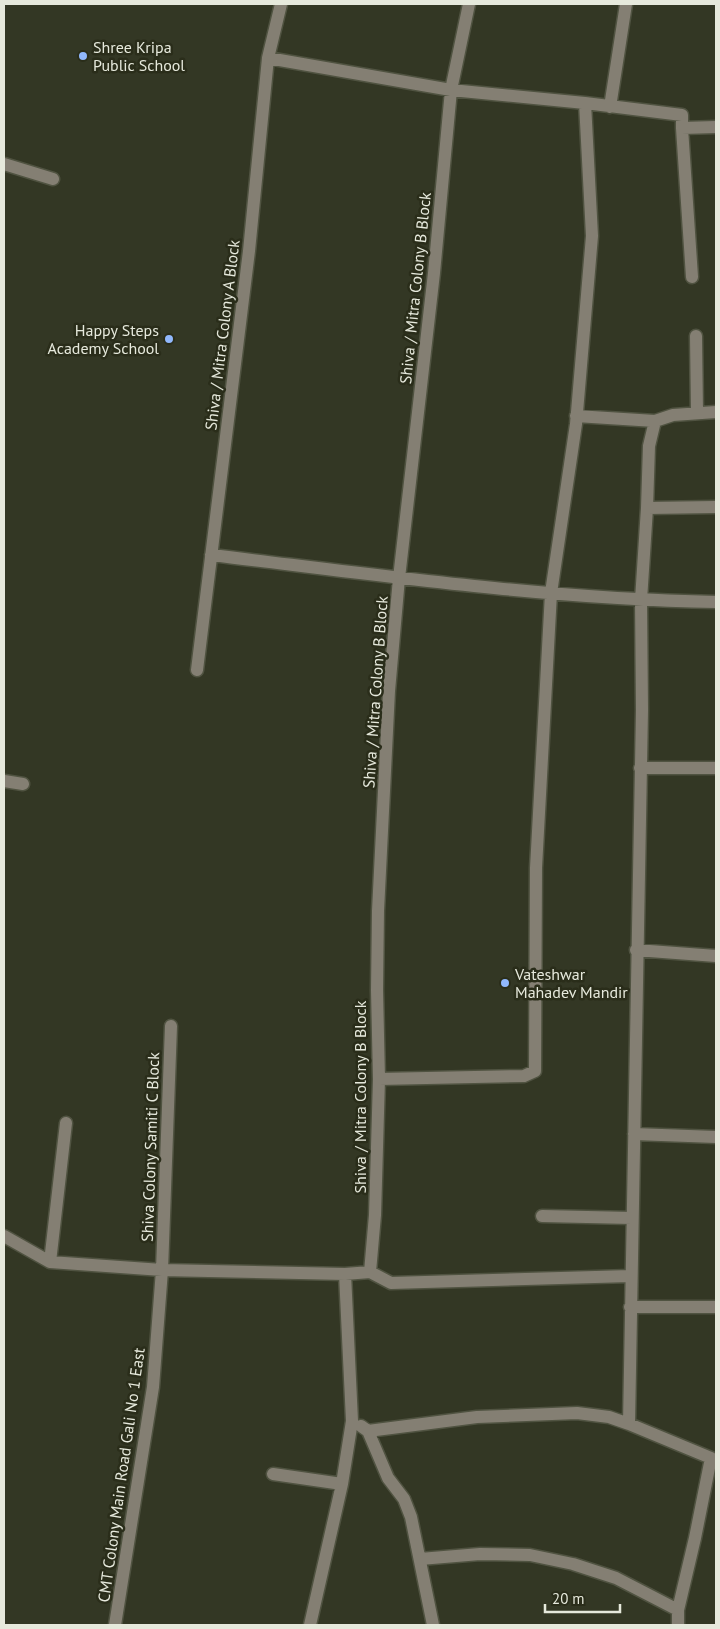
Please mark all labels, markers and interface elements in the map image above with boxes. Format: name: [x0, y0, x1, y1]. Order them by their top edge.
place label: Shree Kripa Public School: [93, 37, 185, 75]
marker: Shree Kripa Public School: [77, 50, 89, 62]
street label: Shiva / Mitra Colony B Block: [395, 191, 435, 385]
street label: Shiva / Mitra Colony A Block: [200, 238, 244, 431]
place label: Happy Steps Academy School: [48, 320, 159, 358]
marker: Happy Steps Academy School: [163, 333, 175, 345]
street label: Shiva / Mitra Colony B Block: [358, 595, 392, 789]
place label: Vateshwar Mahadev Mandir: [514, 964, 628, 1002]
marker: Vateshwar Mahadev Mandir: [499, 977, 511, 989]
street label: Shiva / Mitra Colony B Block: [350, 1000, 370, 1193]
street label: Shiva Colony Samiti C Block: [137, 1052, 163, 1242]
street label: CMT Colony Main Road Gali No 1 East: [93, 1346, 149, 1604]
scale bar: [545, 1582, 620, 1614]
text: 20 m: [552, 1589, 585, 1608]

